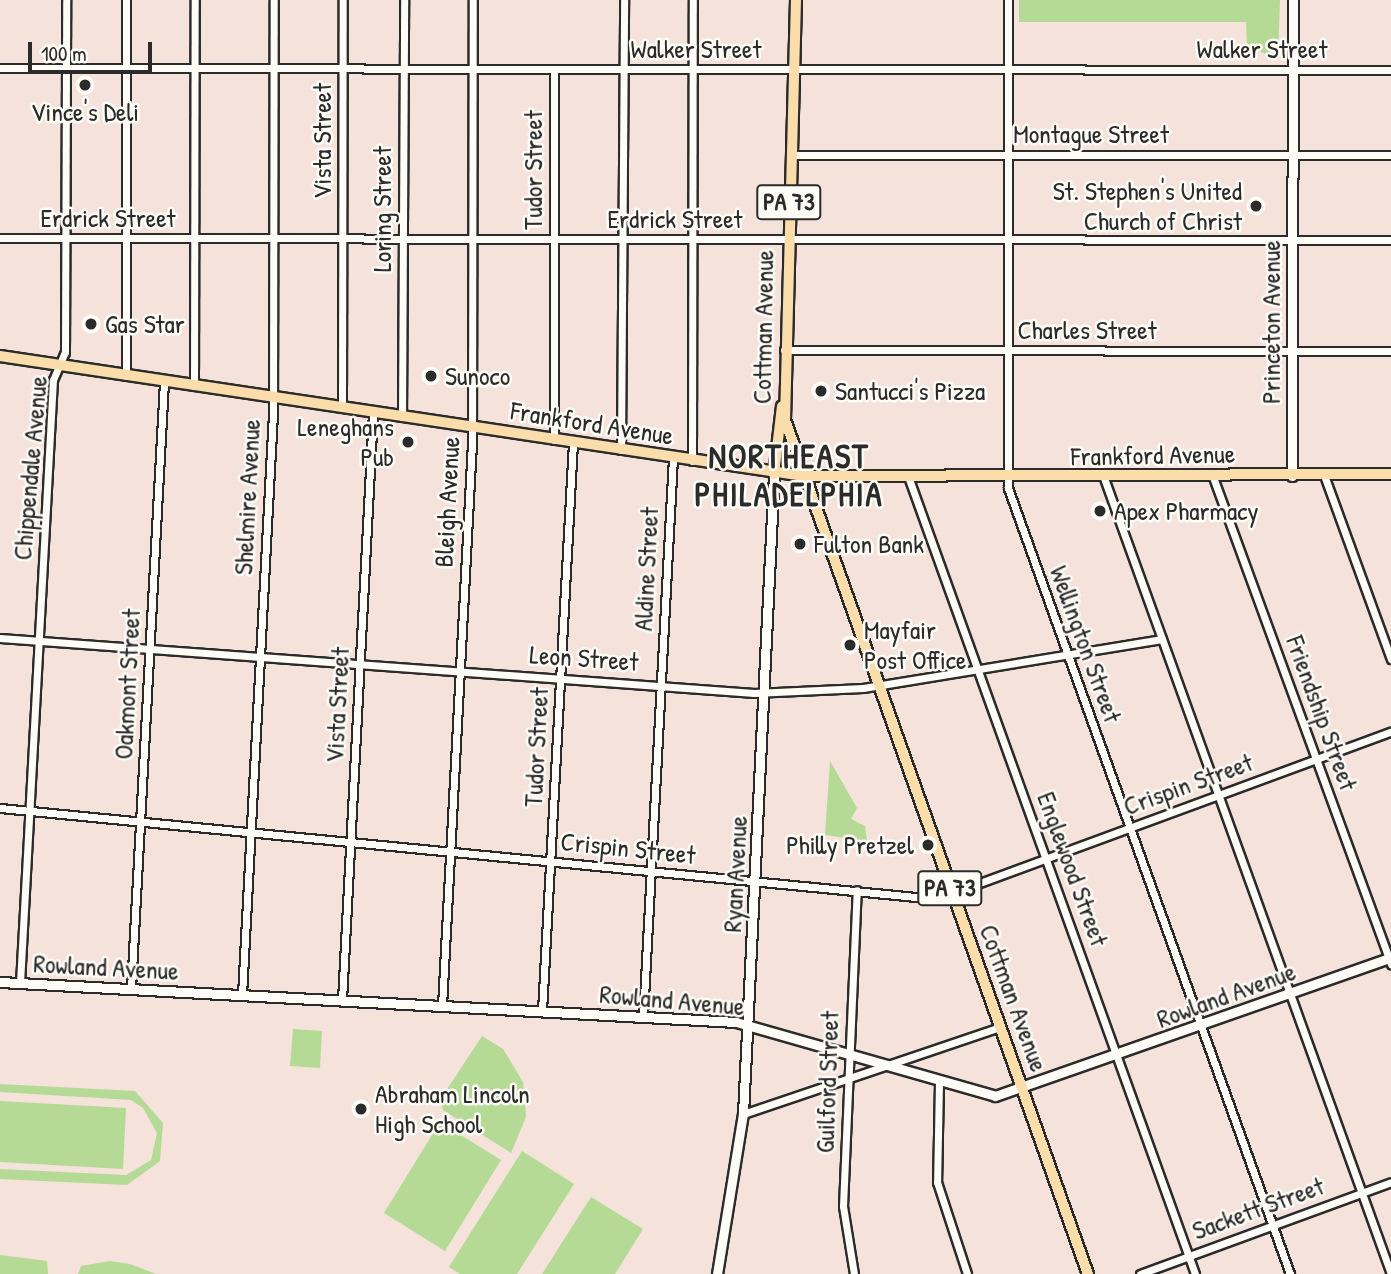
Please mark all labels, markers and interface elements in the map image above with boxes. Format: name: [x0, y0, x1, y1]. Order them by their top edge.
scale bar: [32, 28, 156, 72]
street label: Walker Street: [631, 33, 761, 65]
street label: Walker Street: [1197, 33, 1327, 65]
text: 100 m: [41, 39, 87, 68]
marker: Vince's Deli: [77, 77, 93, 93]
street label: Vista Street: [306, 83, 338, 199]
place label: Vince's Deli: [31, 96, 139, 128]
street label: Tudor Street: [517, 110, 549, 230]
street label: Montague Street: [1013, 118, 1169, 150]
street label: Loring Street: [366, 146, 398, 272]
place label: St. Stephen's United Church of Christ: [1053, 175, 1242, 236]
road number: PA 73: [756, 182, 822, 222]
marker: St. Stephen's United Church of Christ: [1248, 198, 1264, 214]
street label: Erdrick Street: [41, 202, 175, 234]
street label: Erdrick Street: [608, 203, 742, 235]
street label: Princeton Avenue: [1255, 240, 1287, 404]
street label: Cottman Avenue: [746, 250, 780, 404]
place label: Gas Star: [105, 308, 185, 340]
street label: Charles Street: [1017, 314, 1157, 346]
marker: Gas Star: [83, 316, 99, 332]
place label: Sunoco: [445, 360, 510, 392]
marker: Sunoco: [423, 368, 439, 384]
street label: Chippendale Avenue: [6, 375, 54, 561]
place label: Santucci's Pizza: [835, 375, 985, 407]
marker: Santucci's Pizza: [813, 383, 829, 399]
street label: Frankford Avenue: [508, 395, 676, 451]
place label: Leneghans Pub: [297, 411, 394, 472]
street label: Shelmire Avenue: [227, 418, 267, 576]
marker: Leneghans Pub: [400, 434, 416, 450]
street label: Bleigh Avenue: [428, 436, 466, 568]
district label: NORTHEAST PHILADELPHIA: [696, 437, 882, 515]
street label: Frankford Avenue: [1071, 438, 1235, 472]
place label: Apex Pharmacy: [1114, 495, 1258, 527]
marker: Apex Pharmacy: [1092, 503, 1108, 519]
street label: Aldine Street: [627, 506, 665, 632]
place label: Fulton Bank: [814, 528, 924, 560]
marker: Fulton Bank: [792, 536, 808, 552]
street label: Wellington Street: [1043, 561, 1129, 727]
street label: Oakmont Street: [107, 608, 147, 760]
place label: Mayfair Post Office: [864, 614, 966, 676]
street label: Friendship Street: [1280, 631, 1364, 795]
marker: Mayfair Post Office: [842, 637, 858, 653]
street label: Leon Street: [529, 639, 639, 677]
street label: Vista Street: [318, 646, 356, 764]
street label: Tudor Street: [517, 686, 555, 808]
street label: Crispin Street: [1119, 746, 1257, 822]
street label: Englewood Street: [1031, 788, 1115, 950]
street label: Ryan Avenue: [716, 815, 754, 933]
street label: Crispin Street: [559, 825, 697, 871]
place label: Philly Pretzel: [786, 829, 914, 861]
marker: Philly Pretzel: [920, 837, 936, 853]
road number: PA 73: [917, 868, 983, 908]
street label: Cottman Avenue: [973, 920, 1055, 1076]
street label: Rowland Avenue: [33, 948, 179, 986]
street label: Rowland Avenue: [1152, 956, 1300, 1034]
street label: Rowland Avenue: [598, 978, 746, 1022]
street label: Guilford Street: [809, 1010, 845, 1154]
place label: Abraham Lincoln High School: [375, 1078, 530, 1140]
marker: Abraham Lincoln High School: [353, 1101, 369, 1117]
street label: Sackett Street: [1188, 1170, 1328, 1246]

